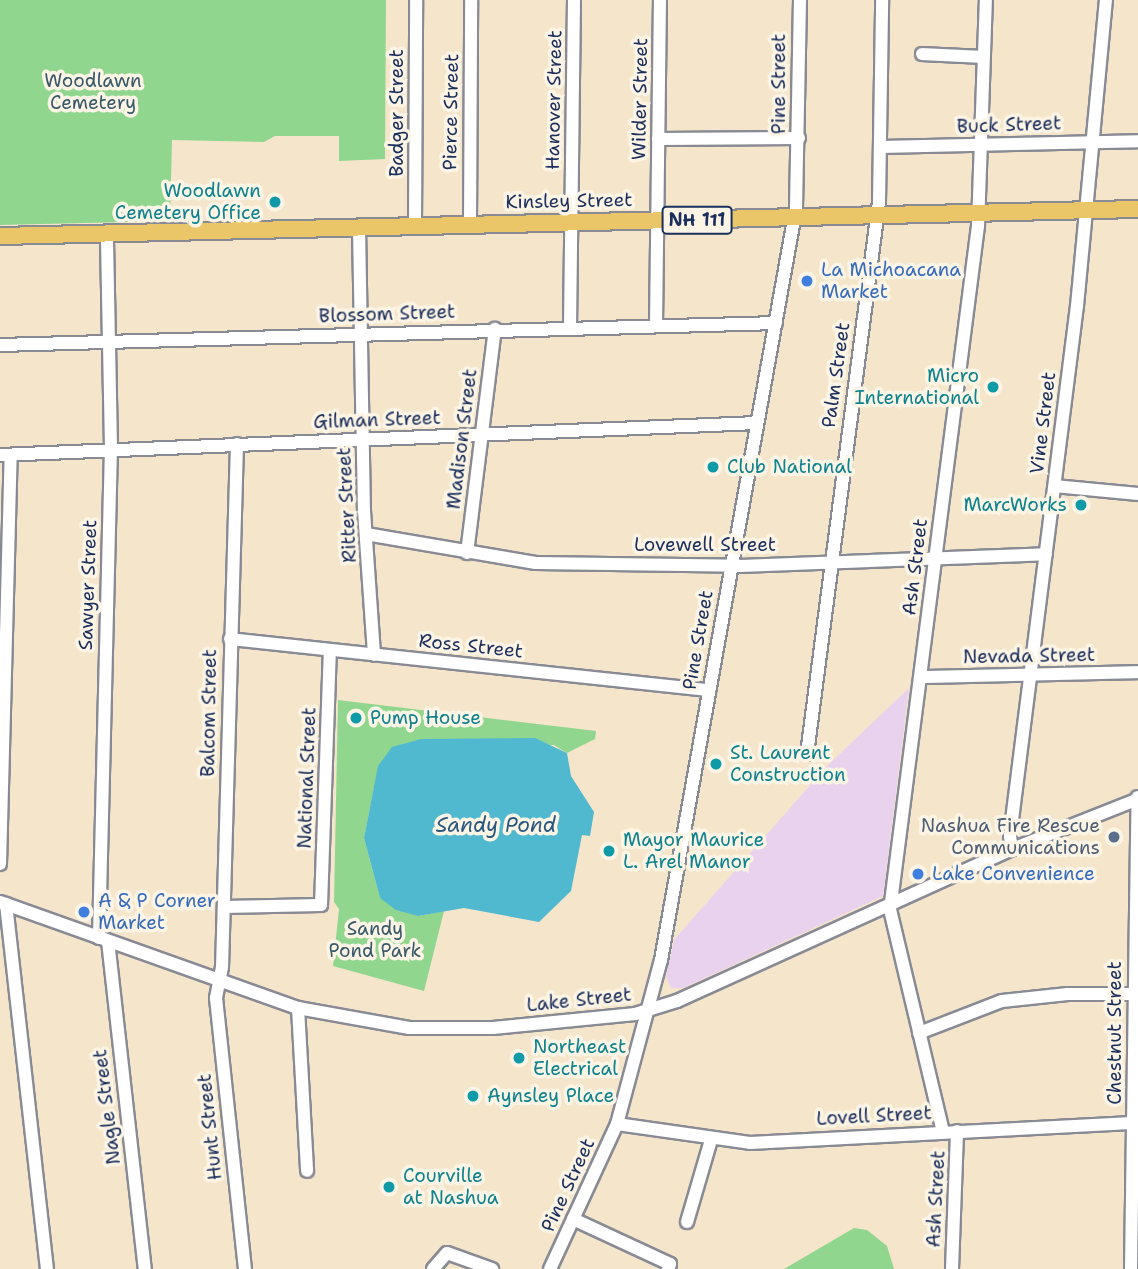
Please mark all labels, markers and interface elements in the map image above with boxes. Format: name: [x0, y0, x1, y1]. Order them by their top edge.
street label: Hanover Street: [541, 30, 567, 170]
street label: Pine Street: [768, 34, 790, 134]
street label: Wilder Street: [628, 38, 652, 160]
street label: Badger Street: [386, 49, 408, 177]
street label: Pierce Street: [439, 54, 463, 170]
park label: Woodlawn Cemetery: [44, 70, 142, 114]
street label: Buck Street: [956, 112, 1062, 138]
place label: Woodlawn Cemetery Office: [115, 180, 261, 224]
street label: Kinsley Street: [505, 188, 633, 214]
marker: Woodlawn Cemetery Office: [267, 194, 283, 210]
road number: NH 111: [660, 205, 734, 234]
place label: La Michoacana Market: [821, 259, 961, 303]
marker: La Michoacana Market: [799, 273, 815, 289]
street label: Blossom Street: [318, 300, 456, 328]
street label: Palm Street: [817, 321, 855, 429]
place label: Micro International: [854, 365, 979, 409]
street label: Madison Street: [442, 367, 482, 511]
street label: Vine Street: [1025, 371, 1061, 475]
marker: Micro International: [985, 379, 1001, 395]
street label: Gilman Street: [313, 406, 441, 434]
street label: Ritter Street: [333, 447, 361, 563]
place label: Club National: [727, 456, 852, 478]
marker: Club National: [705, 459, 721, 475]
place label: MarcWorks: [963, 494, 1067, 516]
marker: MarcWorks: [1073, 497, 1089, 513]
street label: Ash Street: [898, 517, 932, 617]
street label: Sawyer Street: [74, 519, 102, 651]
street label: Lovewell Street: [634, 534, 776, 556]
street label: Pine Street: [678, 588, 718, 692]
street label: Ross Street: [418, 629, 524, 663]
street label: Nevada Street: [963, 643, 1095, 669]
street label: Balcom Street: [196, 649, 222, 777]
street label: National Street: [293, 707, 321, 849]
place label: Pump House: [370, 707, 481, 729]
marker: Pump House: [348, 710, 364, 726]
place label: St. Laurent Construction: [730, 742, 846, 786]
marker: St. Laurent Construction: [708, 756, 724, 772]
water label: Sandy Pond: [436, 812, 556, 838]
place label: Nashua Fire Rescue Communications: [921, 815, 1100, 859]
place label: Mayor Maurice L. Arel Manor: [623, 829, 764, 873]
marker: Nashua Fire Rescue Communications: [1106, 829, 1122, 845]
marker: Mayor Maurice L. Arel Manor: [601, 843, 617, 859]
place label: Lake Convenience: [932, 863, 1095, 885]
marker: Lake Convenience: [910, 866, 926, 882]
place label: A & P Corner Market: [98, 890, 216, 934]
marker: A & P Corner Market: [76, 904, 92, 920]
park label: Sandy Pond Park: [329, 918, 421, 962]
street label: Chestnut Street: [1104, 961, 1126, 1105]
street label: Lake Street: [525, 983, 633, 1017]
place label: Northeast Electrical: [533, 1036, 626, 1080]
street label: Nagle Street: [89, 1048, 125, 1166]
marker: Northeast Electrical: [511, 1050, 527, 1066]
street label: Hunt Street: [193, 1073, 227, 1181]
place label: Aynsley Place: [487, 1085, 614, 1107]
marker: Aynsley Place: [465, 1088, 481, 1104]
street label: Lovell Street: [816, 1102, 932, 1130]
street label: Pine Street: [536, 1135, 600, 1235]
street label: Ash Street: [922, 1150, 950, 1248]
place label: Courville at Nashua: [403, 1165, 499, 1209]
marker: Courville at Nashua: [381, 1179, 397, 1195]

